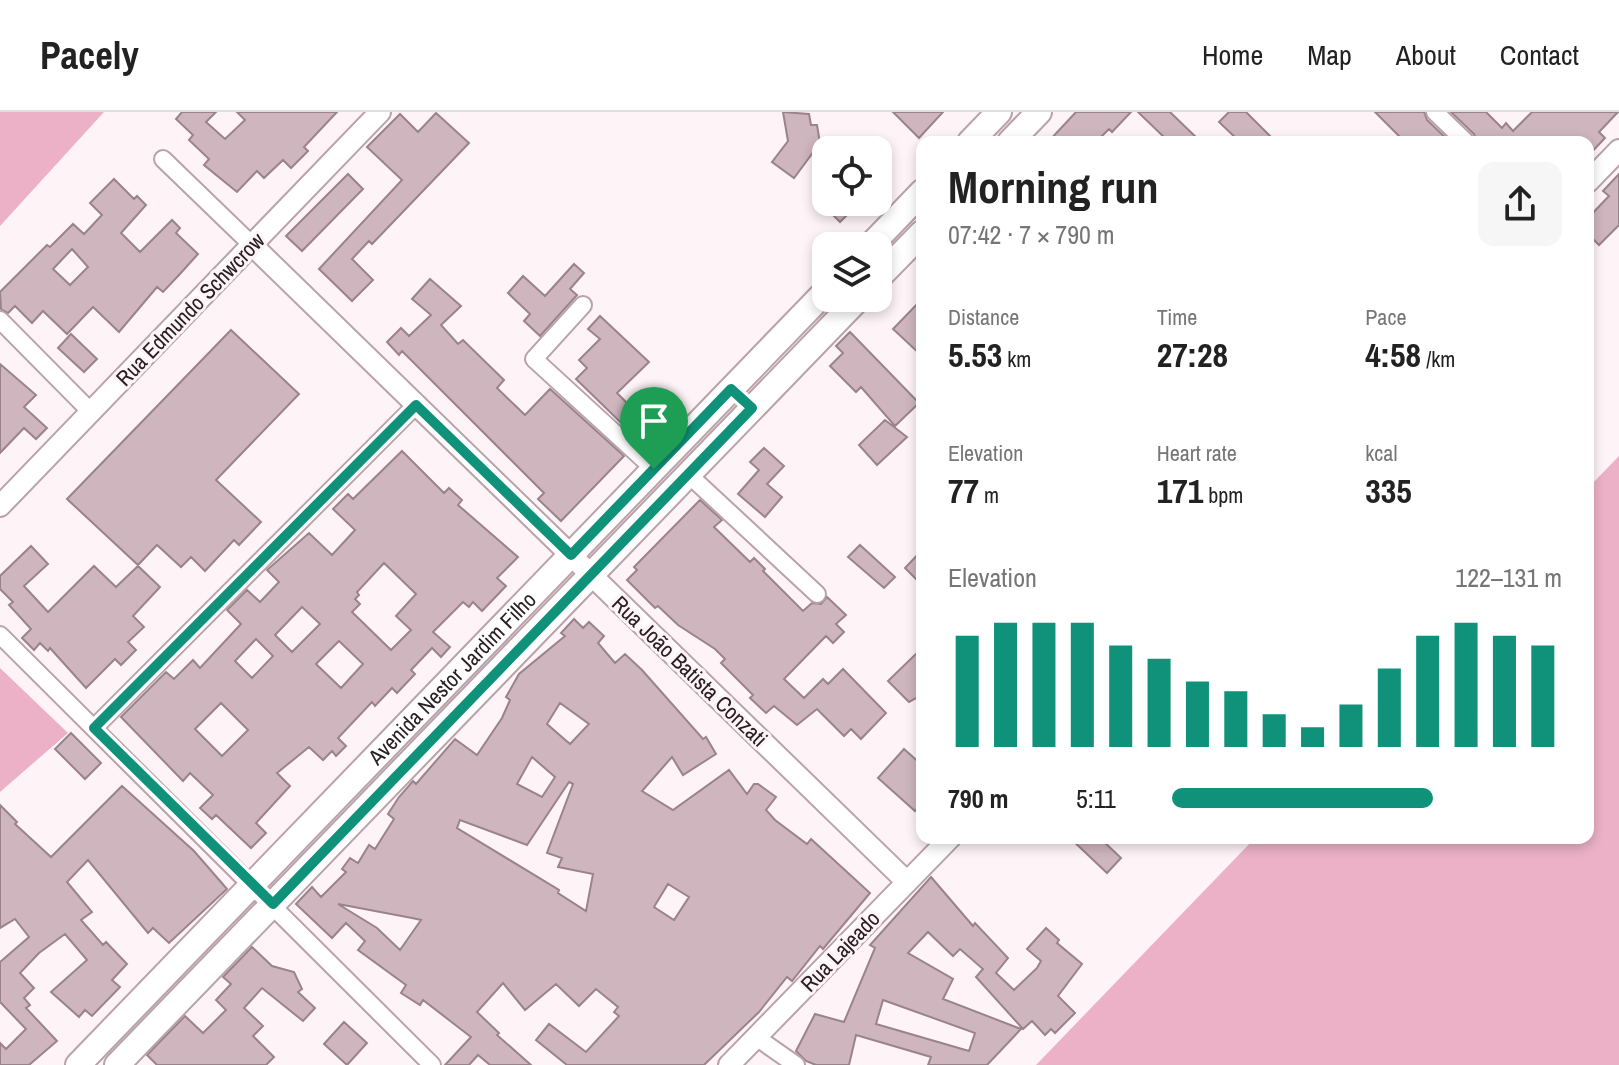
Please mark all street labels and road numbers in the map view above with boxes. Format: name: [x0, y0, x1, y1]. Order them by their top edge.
street label: Rua Edmundo Schwcrow: [109, 226, 271, 392]
street label: Avenida Nestor Jardim Filho: [361, 585, 542, 772]
street label: Rua João Batista Conzati: [606, 589, 774, 753]
street label: Rua Lajeado: [794, 904, 886, 998]

